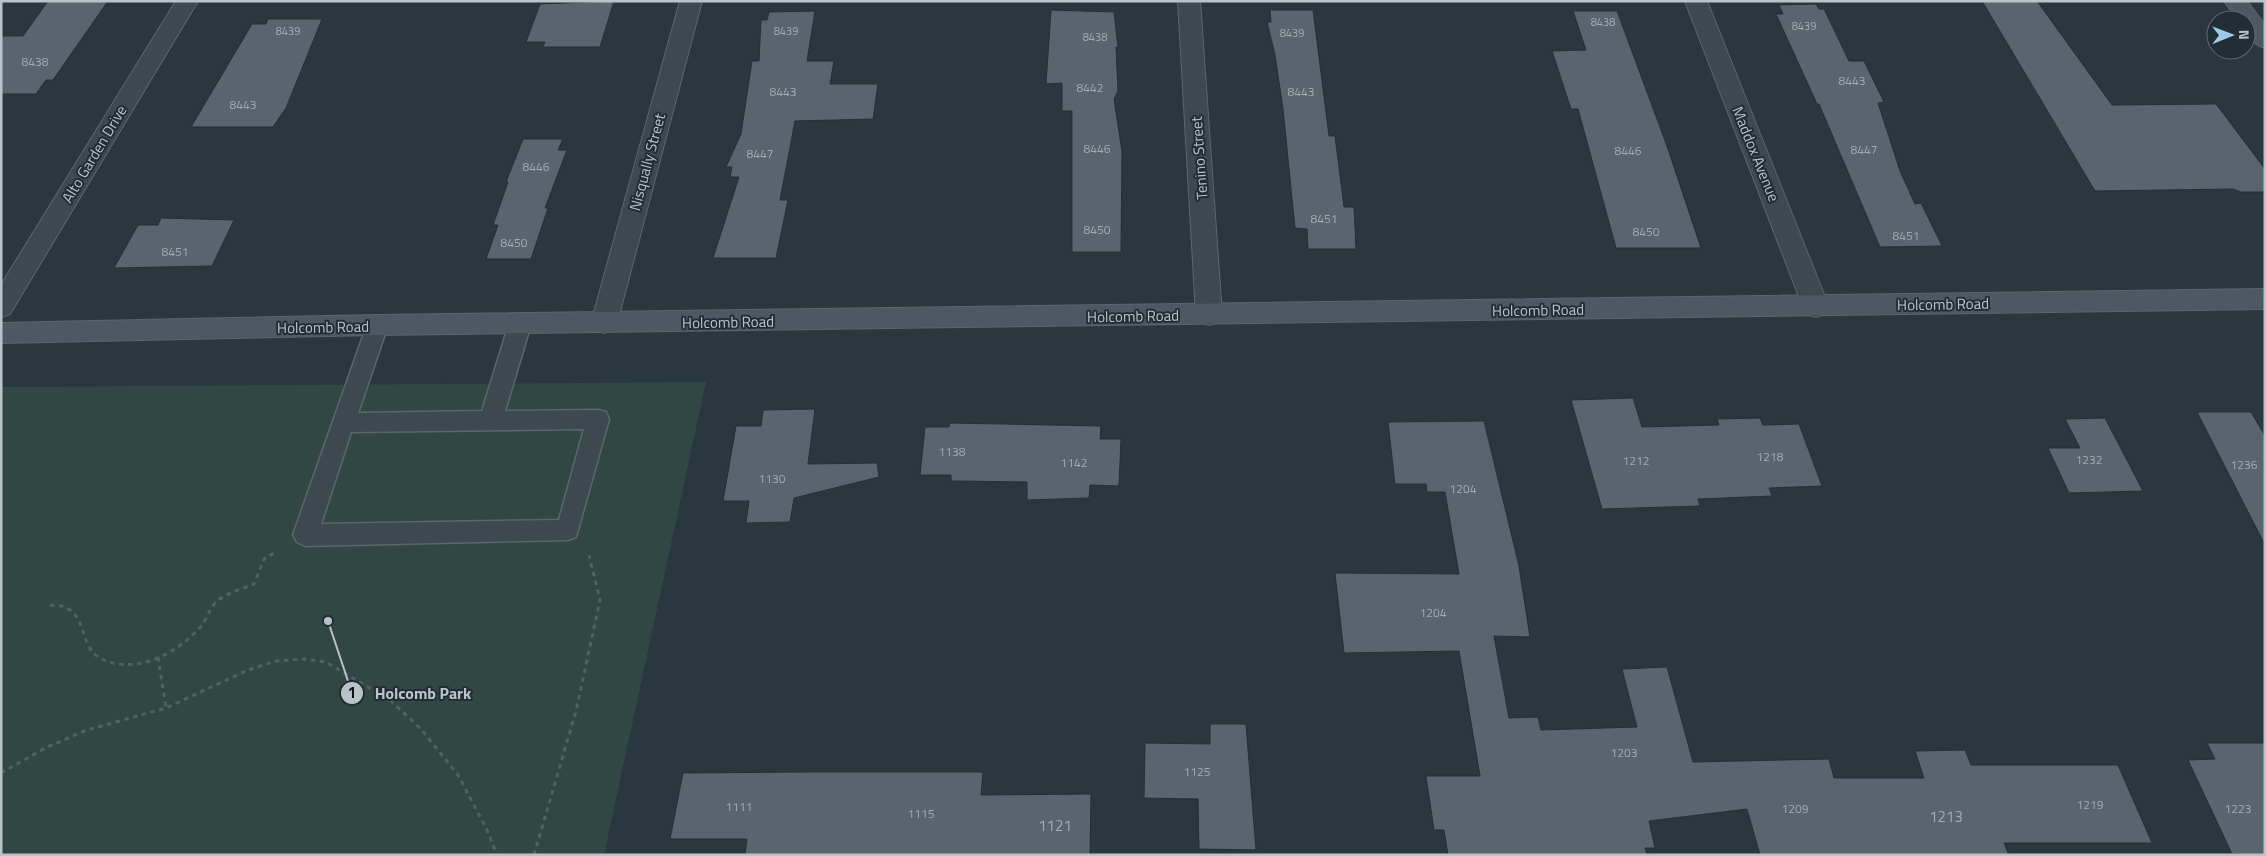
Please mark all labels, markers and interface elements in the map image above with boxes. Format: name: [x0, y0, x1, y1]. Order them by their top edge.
north arrow: [2206, 10, 2256, 60]
house number: 8438: [1591, 14, 1615, 30]
house number: 8439: [1792, 18, 1816, 34]
house number: 8439: [276, 23, 300, 39]
house number: 8439: [774, 23, 798, 39]
house number: 8439: [1280, 25, 1304, 41]
house number: 8438: [1083, 29, 1107, 45]
text: N: [2234, 30, 2255, 40]
house number: 8438: [22, 52, 49, 71]
house number: 8443: [1839, 71, 1865, 90]
house number: 8442: [1077, 78, 1103, 97]
house number: 8443: [770, 82, 796, 101]
house number: 8443: [1288, 82, 1314, 101]
house number: 8443: [230, 95, 256, 114]
street label: Alto Garden Drive: [56, 101, 132, 207]
street label: Maddox Avenue: [1726, 103, 1786, 205]
street label: Nisqually Street: [623, 110, 671, 213]
street label: Tenino Street: [1185, 115, 1213, 200]
house number: 8446: [1084, 139, 1111, 158]
house number: 8447: [1851, 140, 1877, 159]
house number: 8446: [1615, 141, 1642, 160]
house number: 8447: [747, 144, 773, 163]
house number: 8446: [523, 157, 550, 176]
house number: 8451: [1311, 209, 1337, 228]
house number: 8450: [1084, 220, 1111, 239]
house number: 8450: [1633, 222, 1660, 241]
house number: 8451: [1893, 226, 1919, 245]
house number: 8450: [501, 233, 528, 252]
house number: 8451: [162, 242, 188, 261]
street label: Holcomb Road: [1897, 292, 1989, 316]
street label: Holcomb Road: [1492, 298, 1584, 322]
street label: Holcomb Road: [1087, 304, 1179, 328]
street label: Holcomb Road: [682, 310, 774, 334]
street label: Holcomb Road: [277, 315, 369, 339]
house number: 1138: [939, 442, 966, 461]
house number: 1218: [1757, 447, 1784, 466]
house number: 1232: [2076, 450, 2102, 469]
house number: 1212: [1623, 451, 1649, 470]
house number: 1142: [1061, 453, 1087, 472]
house number: 1236: [2231, 455, 2258, 474]
house number: 1130: [759, 469, 786, 488]
house number: 1204: [1450, 479, 1477, 498]
house number: 1204: [1420, 603, 1447, 622]
callout: Holcomb Park: [340, 677, 481, 708]
text: 1: [348, 681, 356, 704]
text: Holcomb Park: [375, 681, 472, 705]
house number: 1203: [1611, 743, 1637, 762]
house number: 1125: [1184, 762, 1211, 781]
house number: 1219: [2077, 795, 2104, 814]
house number: 1111: [726, 797, 752, 816]
house number: 1209: [1782, 799, 1809, 818]
house number: 1223: [2225, 799, 2251, 818]
house number: 1115: [908, 804, 935, 823]
house number: 1213: [1929, 805, 1963, 828]
house number: 1121: [1038, 814, 1072, 837]

